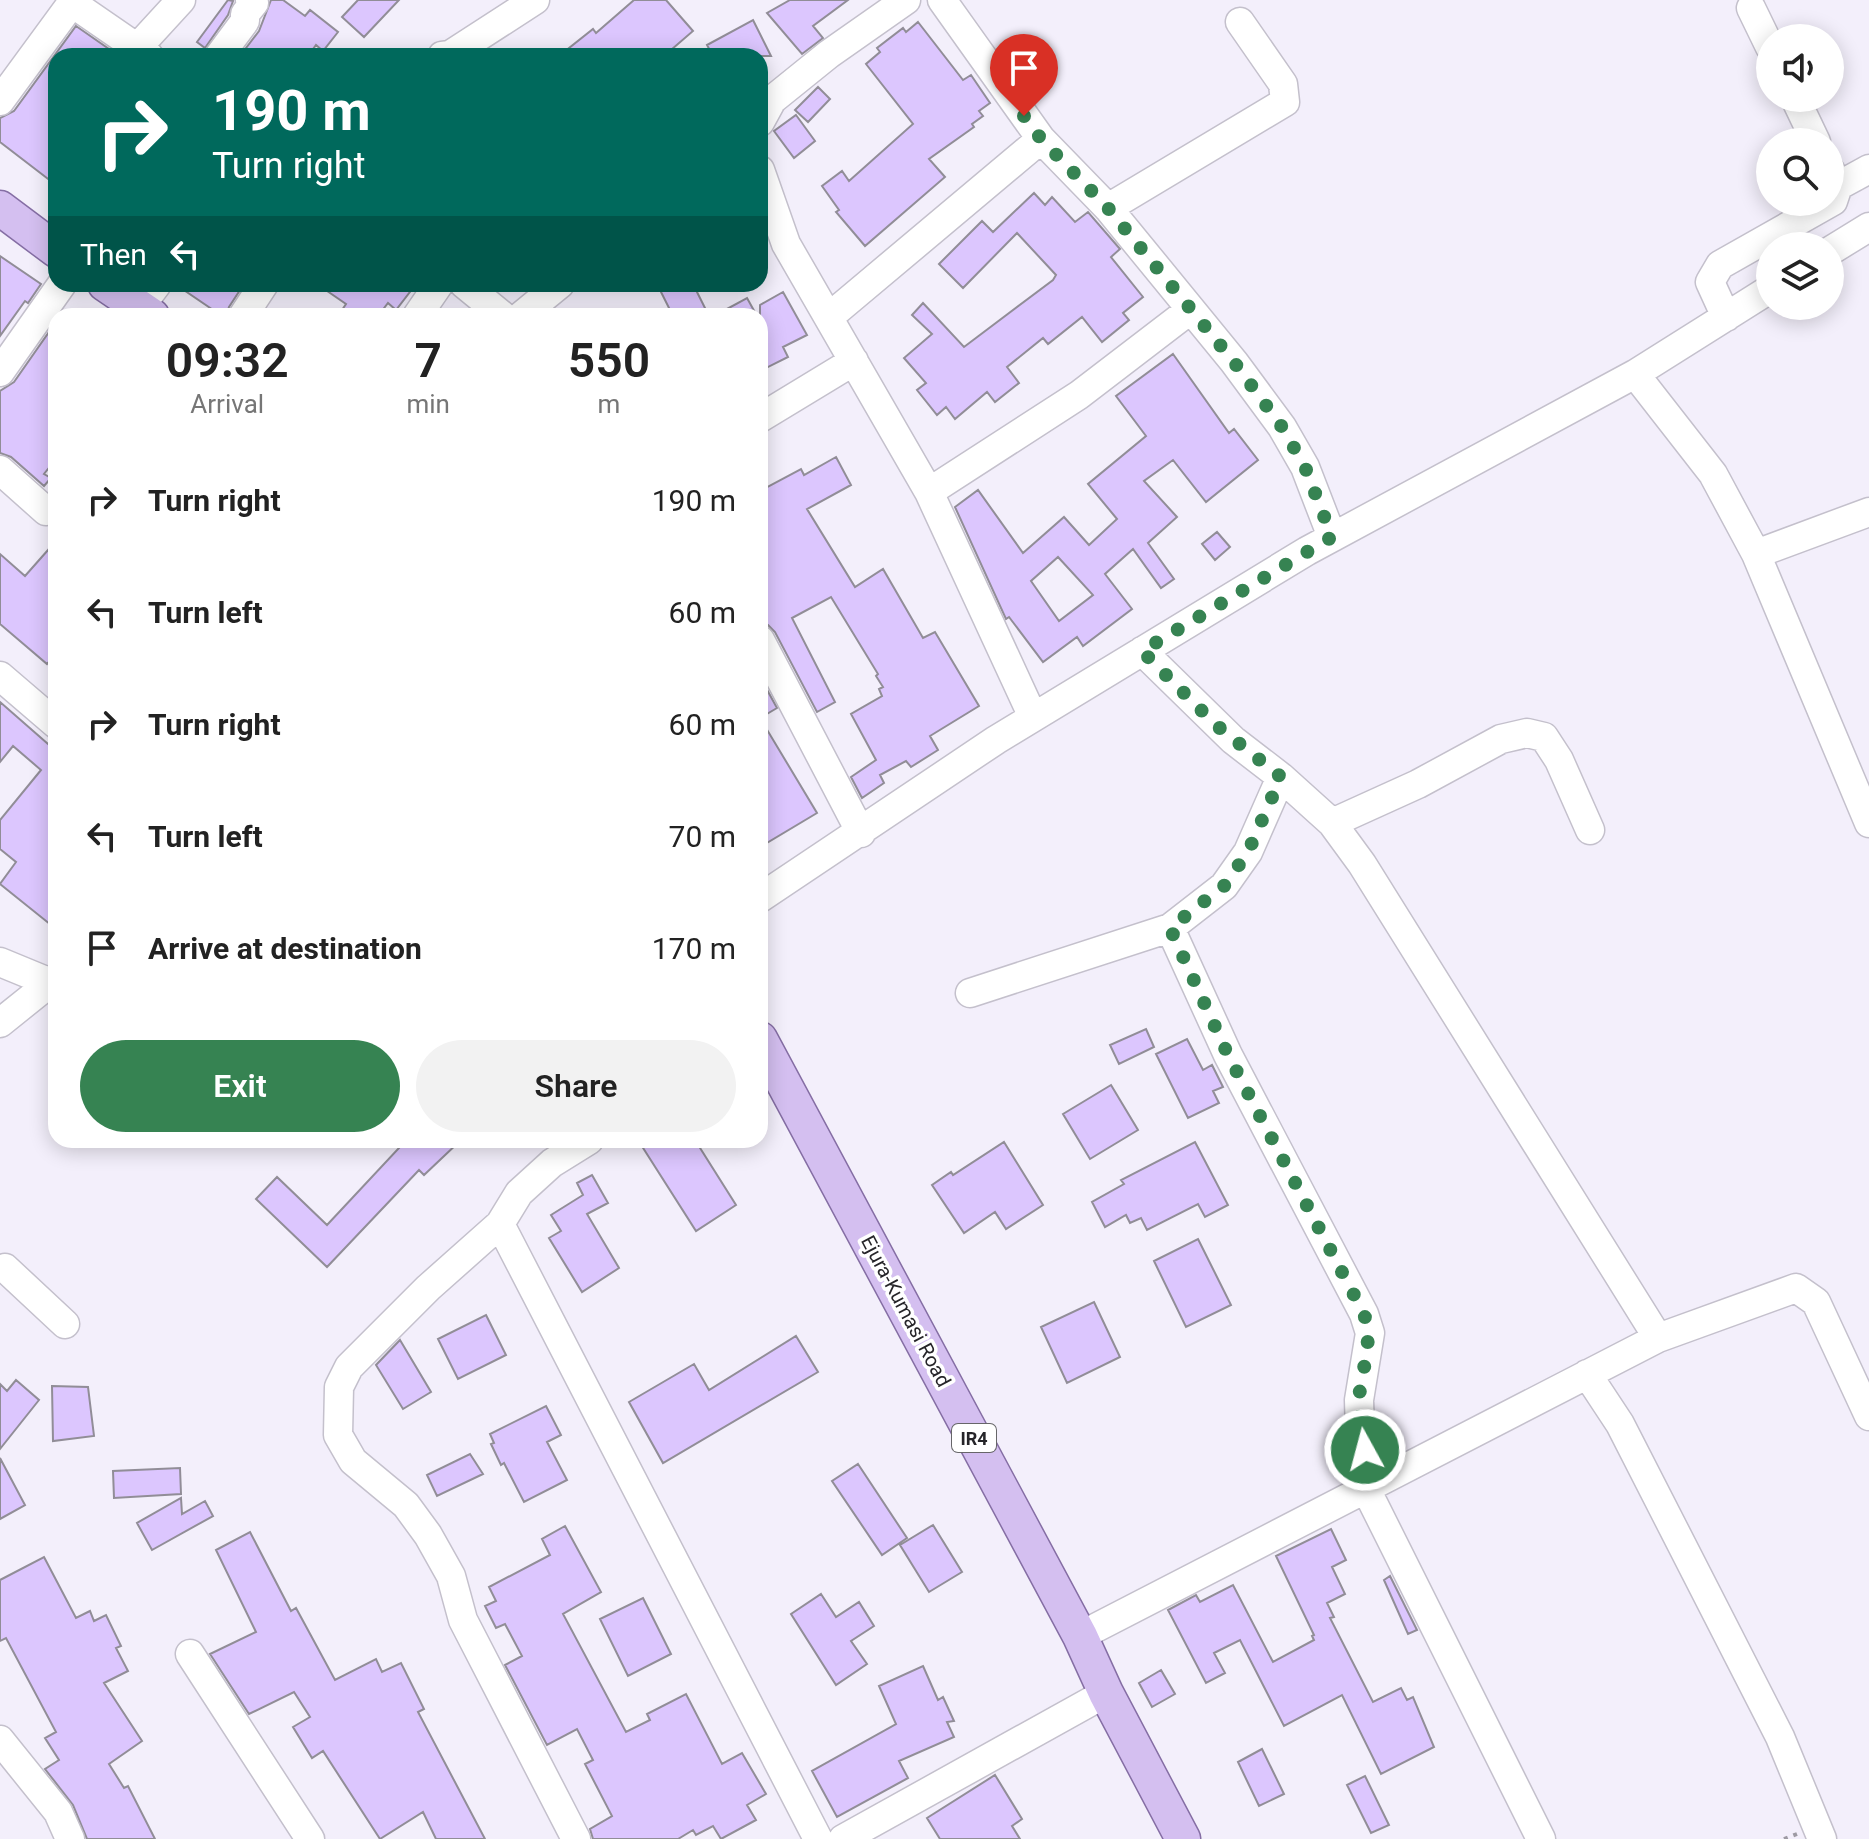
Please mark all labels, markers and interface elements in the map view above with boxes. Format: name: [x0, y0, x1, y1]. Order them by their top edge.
map controls: [1756, 24, 1844, 320]
button: sound: [1756, 24, 1844, 112]
pin: [990, 34, 1058, 116]
icon: arrive: [1002, 46, 1046, 90]
text: 190 m: [212, 78, 371, 144]
icon: right: [80, 80, 184, 184]
button: search: [1756, 128, 1844, 216]
text: Turn right: [212, 145, 365, 187]
icon: left: [163, 232, 207, 276]
button: layers: [1756, 232, 1844, 320]
text: Then: [80, 237, 147, 272]
text: 09:32: [166, 332, 289, 389]
text: 7: [415, 332, 442, 389]
text: 550: [568, 332, 650, 389]
text: Arrival: [190, 389, 264, 419]
text: min: [406, 389, 450, 419]
text: m: [598, 389, 620, 419]
icon: right: [80, 478, 124, 522]
text: Turn right: [148, 483, 281, 518]
text: 190 m: [652, 483, 736, 518]
icon: left: [80, 590, 124, 634]
text: Turn left: [148, 595, 263, 630]
text: 60 m: [669, 595, 736, 630]
icon: right: [80, 702, 124, 746]
text: Turn right: [148, 707, 281, 742]
text: 60 m: [669, 707, 736, 742]
icon: left: [80, 814, 124, 858]
text: Turn left: [148, 819, 263, 854]
text: 70 m: [669, 819, 736, 854]
icon: arrive: [80, 926, 124, 970]
text: Arrive at destination: [148, 931, 422, 966]
text: 170 m: [652, 931, 736, 966]
button: Exit: [80, 1040, 400, 1132]
button: Share: [416, 1040, 736, 1132]
street label: Ejura-Kumasi Road: [856, 1231, 956, 1391]
position arrow: [1323, 1408, 1407, 1492]
road number: IR4: [952, 1424, 996, 1452]

